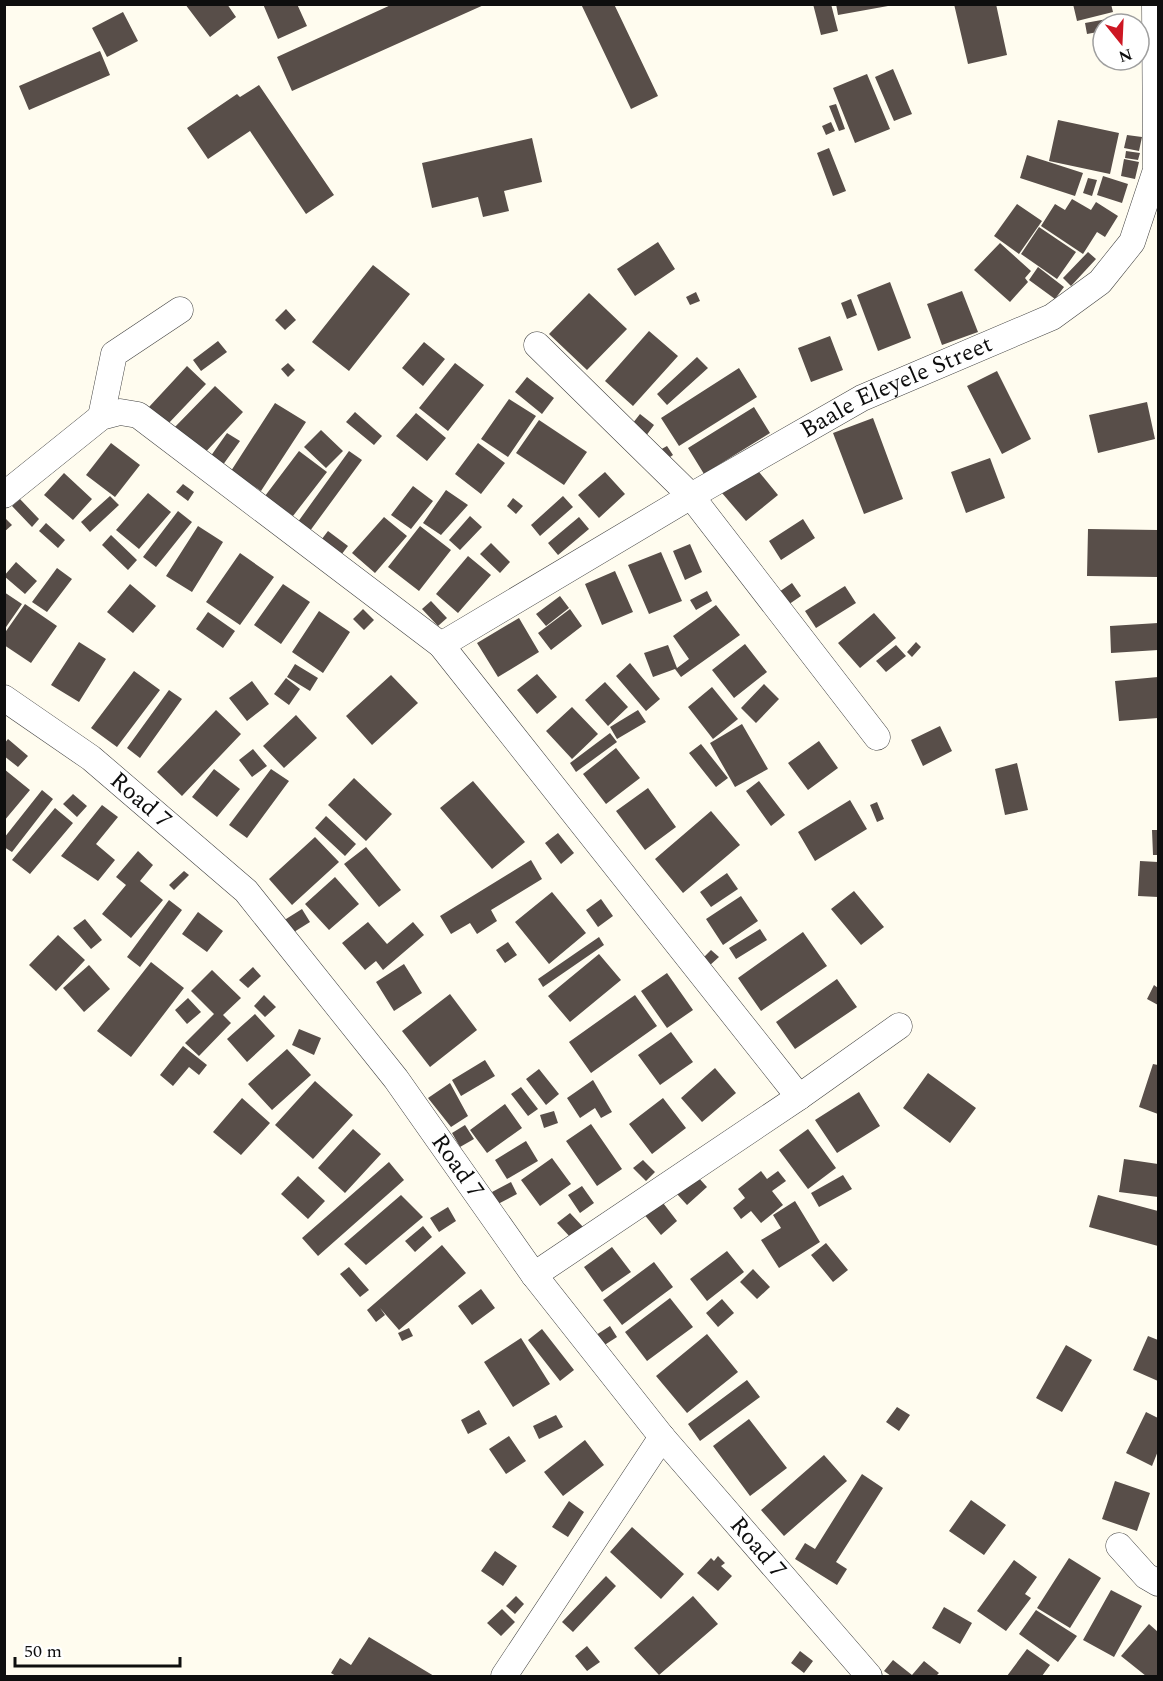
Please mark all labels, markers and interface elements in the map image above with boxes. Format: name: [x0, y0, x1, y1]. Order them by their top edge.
north arrow: [1091, 12, 1151, 72]
text: N: [1115, 42, 1135, 69]
street label: Baale Eleyele Street: [793, 326, 998, 448]
street label: Road 7: [101, 763, 180, 838]
street label: Road 7: [422, 1126, 493, 1206]
street label: Road 7: [721, 1509, 795, 1587]
scale bar: [15, 1630, 180, 1668]
text: 50 m: [24, 1638, 62, 1665]

